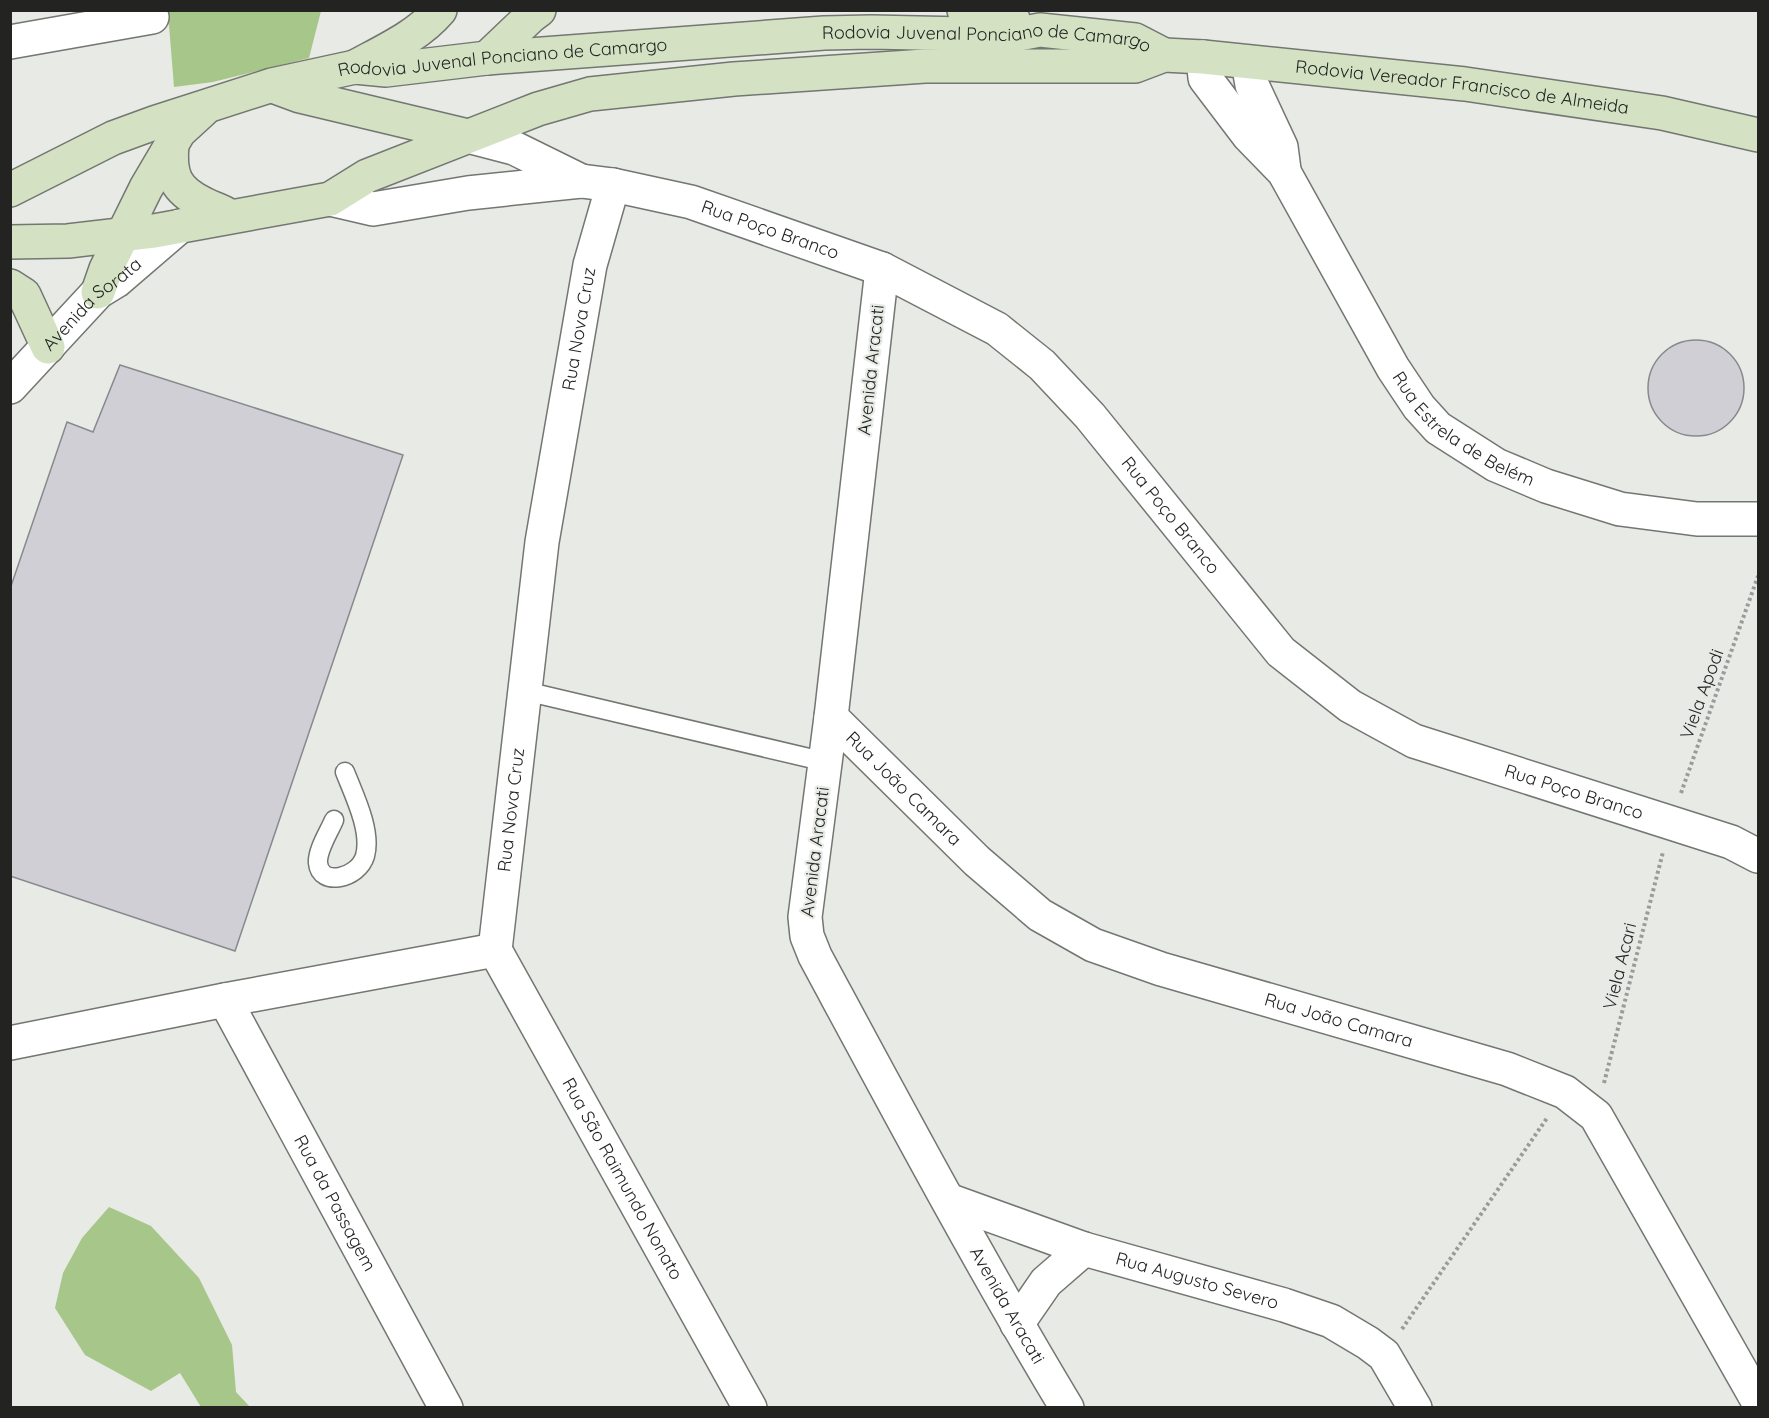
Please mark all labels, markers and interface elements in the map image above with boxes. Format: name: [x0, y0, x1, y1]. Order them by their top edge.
street label: Rodovia Juvenal Ponciano de Camargo: [822, 18, 1155, 57]
street label: Rodovia Juvenal Ponciano de Camargo: [335, 33, 668, 81]
street label: Rodovia Vereador Francisco de Almeida: [1294, 55, 1630, 119]
street label: Rua Poço Branco: [698, 194, 842, 264]
street label: Avenida Sorata: [37, 252, 146, 355]
street label: Rua Nova Cruz: [556, 265, 600, 392]
street label: Avenida Aracati: [852, 304, 889, 436]
street label: Rua Estrela de Belém: [1388, 367, 1538, 491]
street label: Rua Poço Branco: [1117, 452, 1225, 579]
street label: Viela Apodi: [1675, 646, 1728, 742]
street label: Rua João Camara: [841, 726, 967, 850]
street label: Rua Nova Cruz: [492, 747, 529, 873]
street label: Rua Poço Branco: [1502, 759, 1646, 824]
street label: Avenida Aracati: [795, 785, 834, 918]
street label: Viela Acari: [1598, 920, 1641, 1012]
street label: Rua João Camara: [1262, 988, 1416, 1052]
street label: Rua São Raimundo Nonato: [557, 1074, 688, 1284]
street label: Rua da Passagem: [289, 1131, 382, 1275]
street label: Avenida Aracati: [965, 1243, 1050, 1368]
street label: Rua Augusto Severo: [1113, 1246, 1281, 1314]

